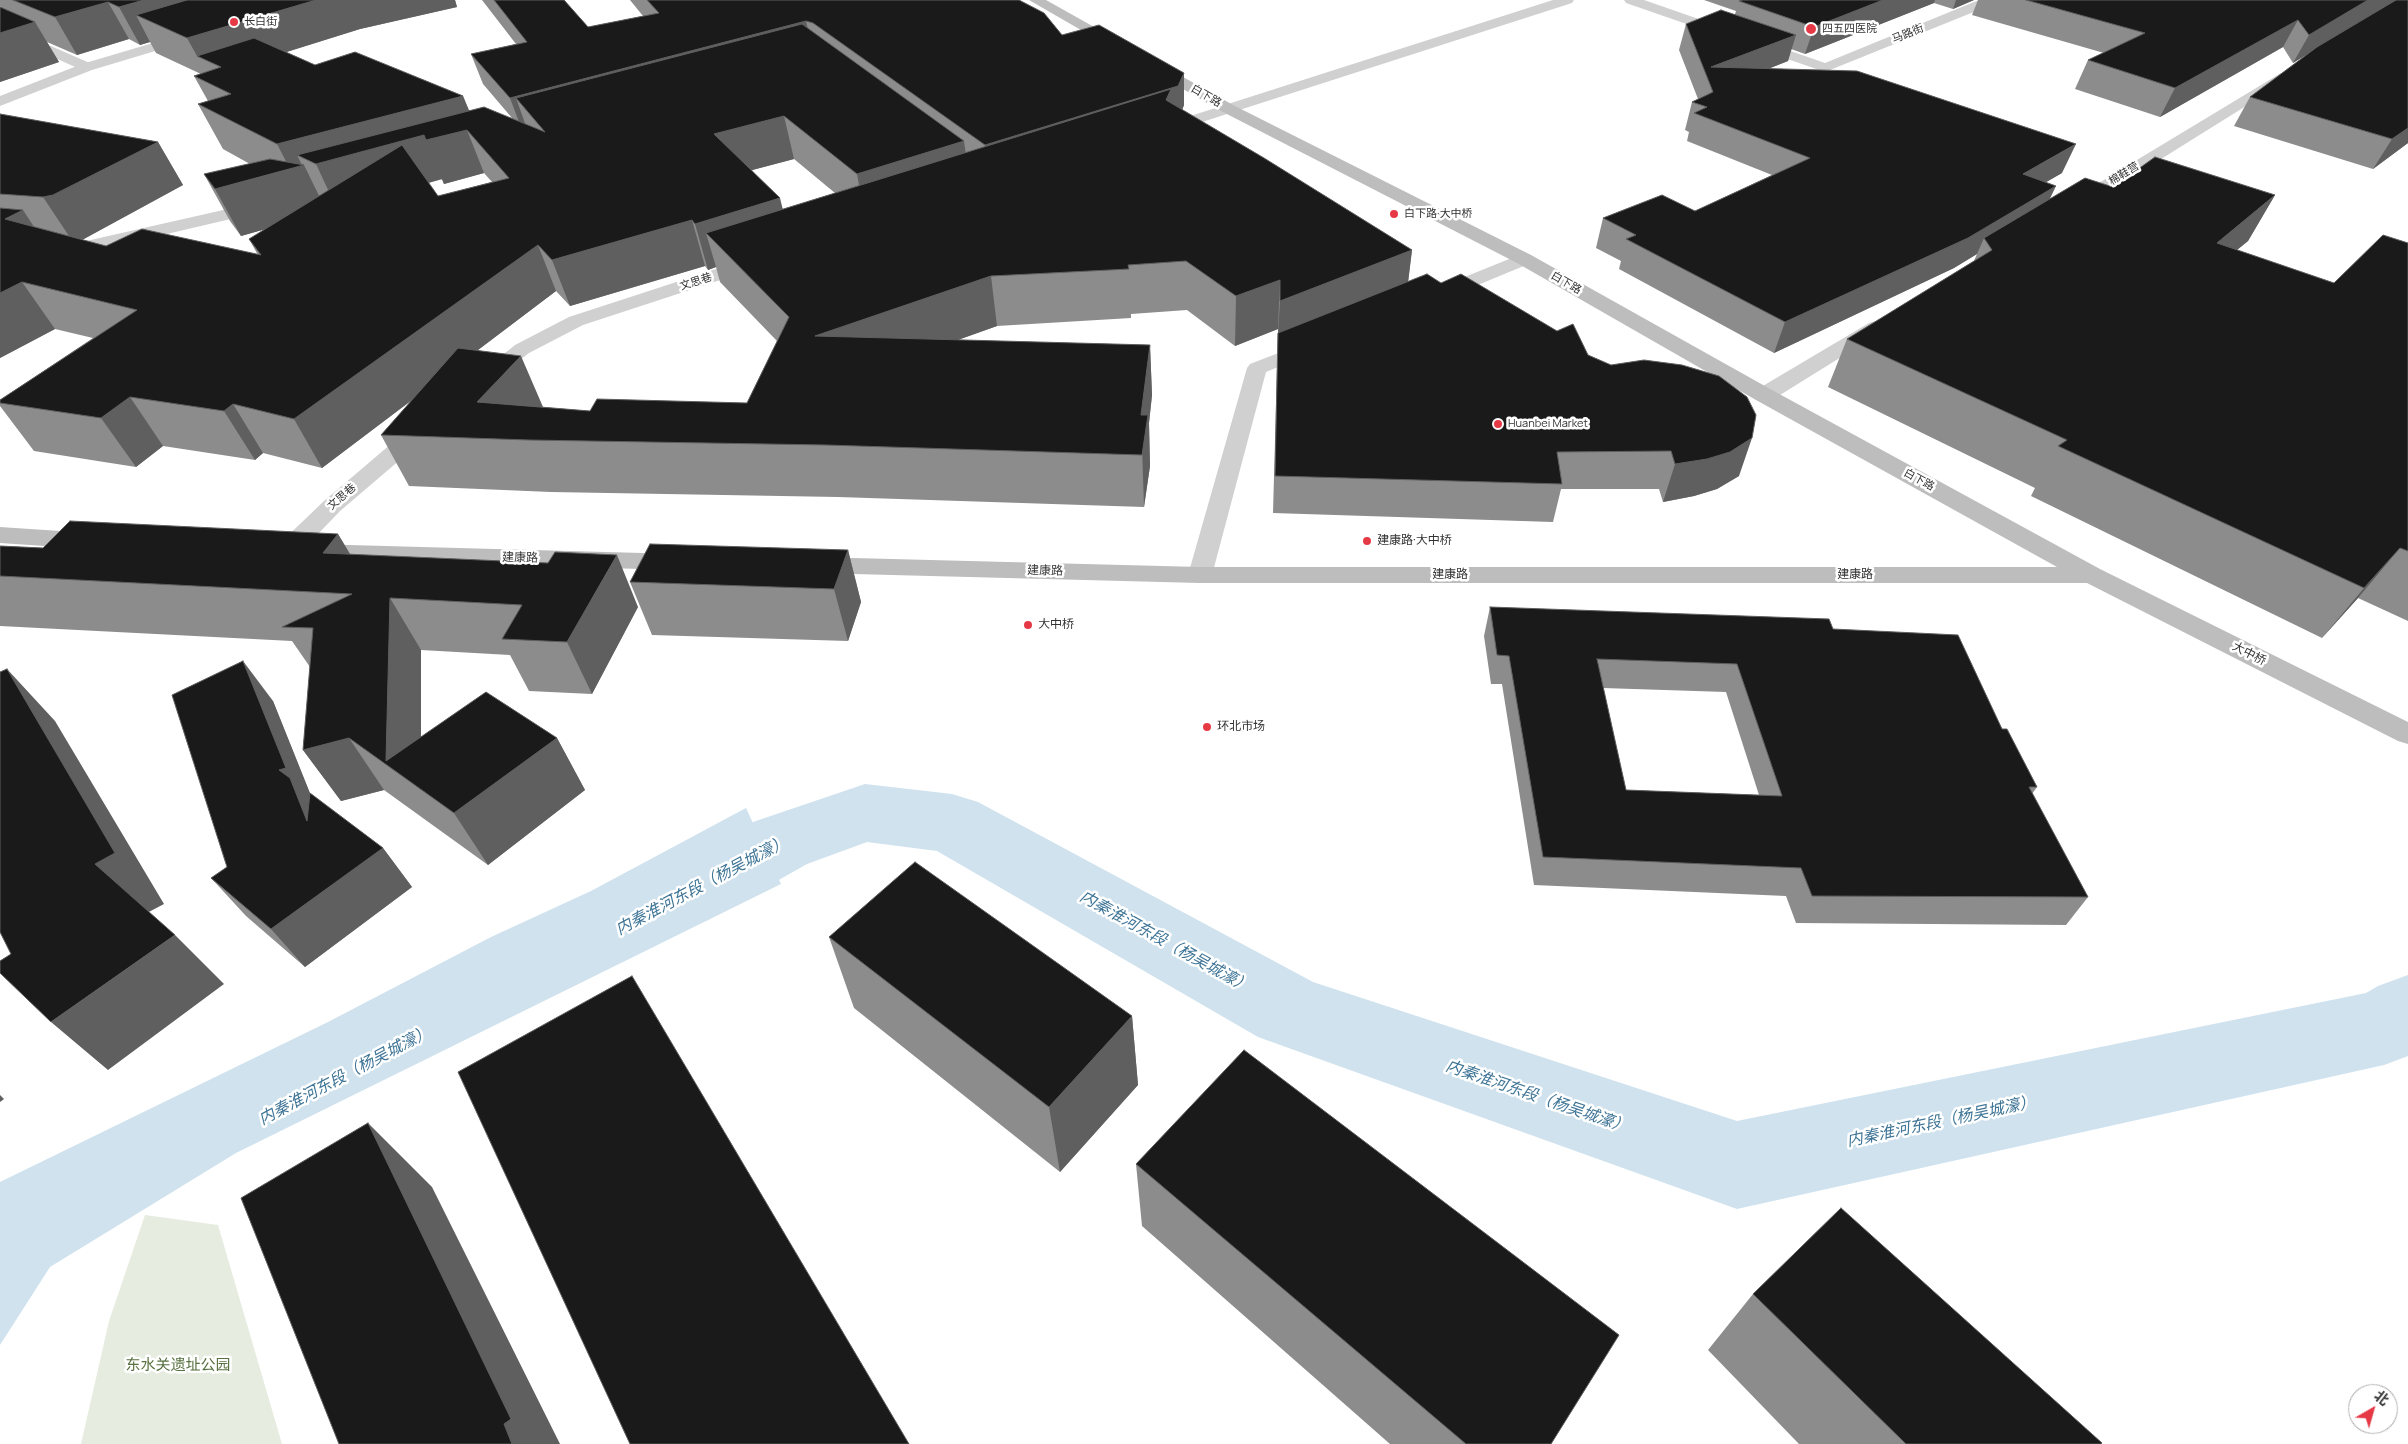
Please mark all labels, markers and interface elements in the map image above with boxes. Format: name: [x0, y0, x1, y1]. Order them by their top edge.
place label: 长白街: [244, 15, 277, 29]
marker: 长白街: [228, 16, 240, 28]
marker: 四五四医院: [1804, 22, 1818, 36]
place label: 四五四医院: [1822, 22, 1877, 36]
street label: 马路街: [1890, 22, 1926, 46]
street label: 白下路: [1188, 82, 1224, 110]
street label: 棉鞋营: [2106, 160, 2142, 188]
place label: 白下路·大中桥: [1404, 207, 1472, 221]
marker: 白下路·大中桥: [1388, 208, 1400, 220]
street label: 白下路: [1548, 269, 1584, 297]
street label: 文思巷: [678, 271, 714, 293]
place label: Huanbei Market: [1508, 417, 1588, 431]
marker: Huanbei Market: [1492, 418, 1504, 430]
street label: 白下路: [1901, 466, 1937, 494]
street label: 文思巷: [325, 481, 359, 513]
place label: 建康路·大中桥: [1377, 534, 1452, 548]
marker: 建康路·大中桥: [1361, 535, 1373, 547]
street label: 建康路: [502, 550, 538, 566]
street label: 建康路: [1027, 563, 1063, 579]
street label: 建康路: [1432, 568, 1468, 582]
street label: 建康路: [1837, 568, 1873, 582]
place label: 大中桥: [1038, 618, 1074, 632]
marker: 大中桥: [1022, 619, 1034, 631]
street label: 大中桥: [2230, 639, 2268, 669]
place label: 环北市场: [1217, 720, 1265, 734]
marker: 环北市场: [1201, 721, 1213, 733]
water label: 内秦淮河东段（杨吴城濠）: [613, 832, 791, 940]
water label: 内秦淮河东段（杨吴城濠）: [1076, 887, 1254, 997]
water label: 内秦淮河东段（杨吴城濠）: [256, 1022, 434, 1130]
water label: 内秦淮河东段（杨吴城濠）: [1443, 1057, 1631, 1137]
water label: 内秦淮河东段（杨吴城濠）: [1845, 1093, 2037, 1151]
park label: 东水关遗址公园: [126, 1357, 230, 1375]
north arrow: [2348, 1384, 2398, 1434]
text: 北: [2371, 1386, 2393, 1409]

